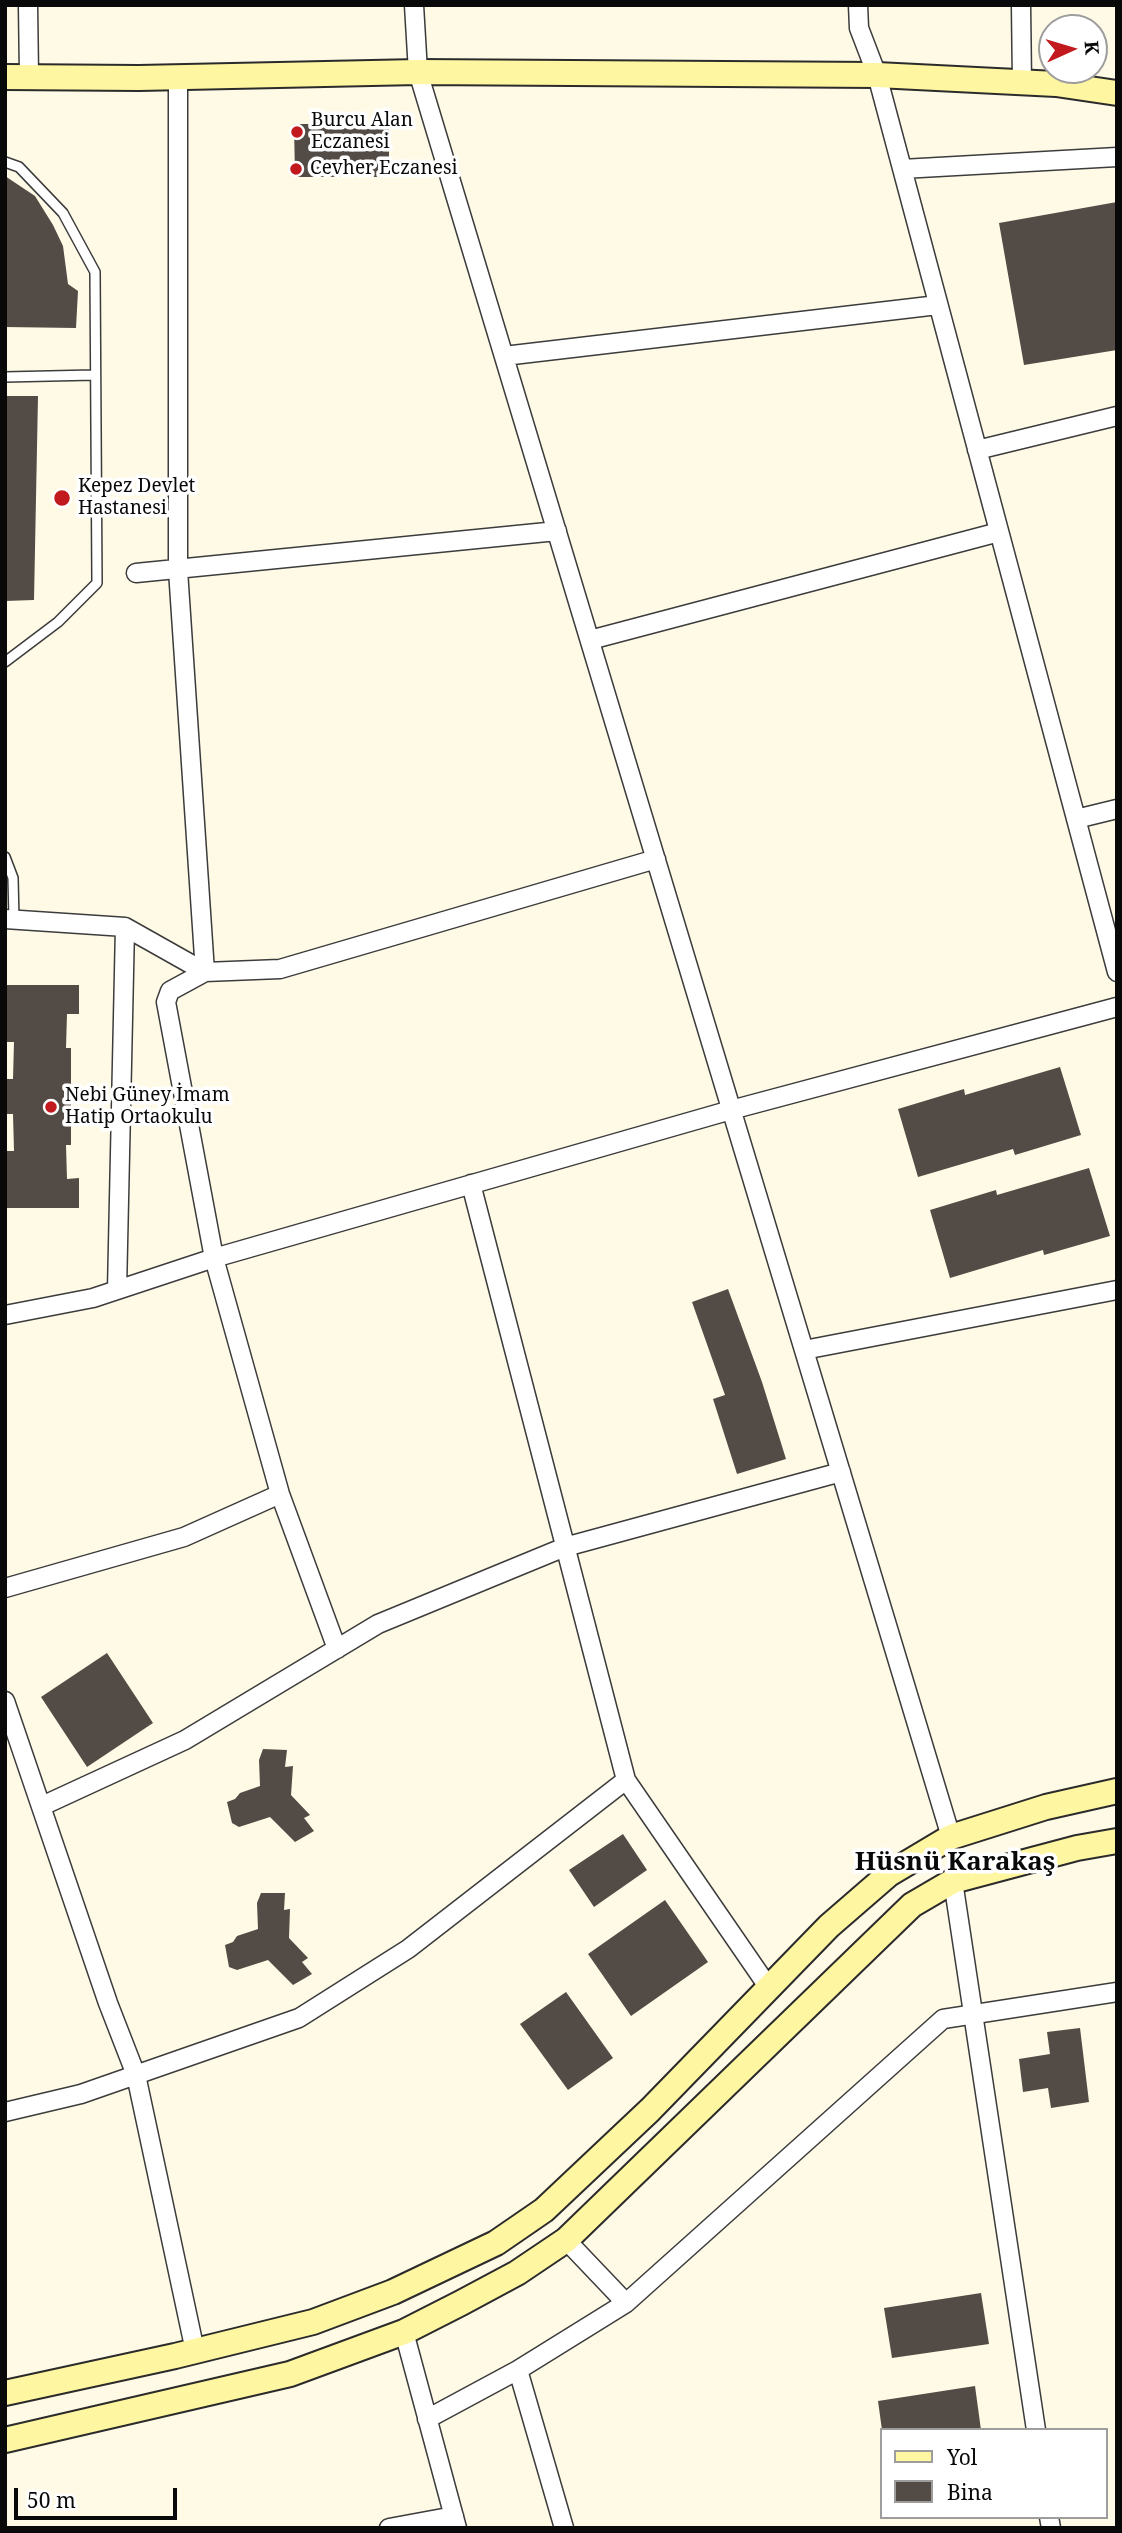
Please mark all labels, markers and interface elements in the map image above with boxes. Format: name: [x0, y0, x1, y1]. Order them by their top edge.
north arrow: [1038, 14, 1108, 84]
text: K: [1078, 40, 1105, 56]
place label: Burcu Alan Eczanesi: [311, 110, 413, 154]
marker: Burcu Alan Eczanesi: [289, 124, 305, 140]
place label: Cevher Eczanesi: [310, 158, 458, 180]
marker: Cevher Eczanesi: [288, 161, 304, 177]
place label: Kepez Devlet Hastanesi: [78, 476, 195, 520]
marker: Kepez Devlet Hastanesi: [52, 488, 72, 508]
place label: Nebi Güney İmam Hatip Ortaokulu: [65, 1085, 230, 1129]
marker: Nebi Güney İmam Hatip Ortaokulu: [43, 1099, 59, 1115]
district label: Hüsnü Karakaş: [855, 1847, 1055, 1879]
legend: [880, 2428, 1108, 2519]
text: Yol: [947, 2443, 977, 2471]
scale bar: [18, 2474, 180, 2518]
text: Bina: [947, 2478, 993, 2506]
text: 50 m: [27, 2486, 76, 2514]

